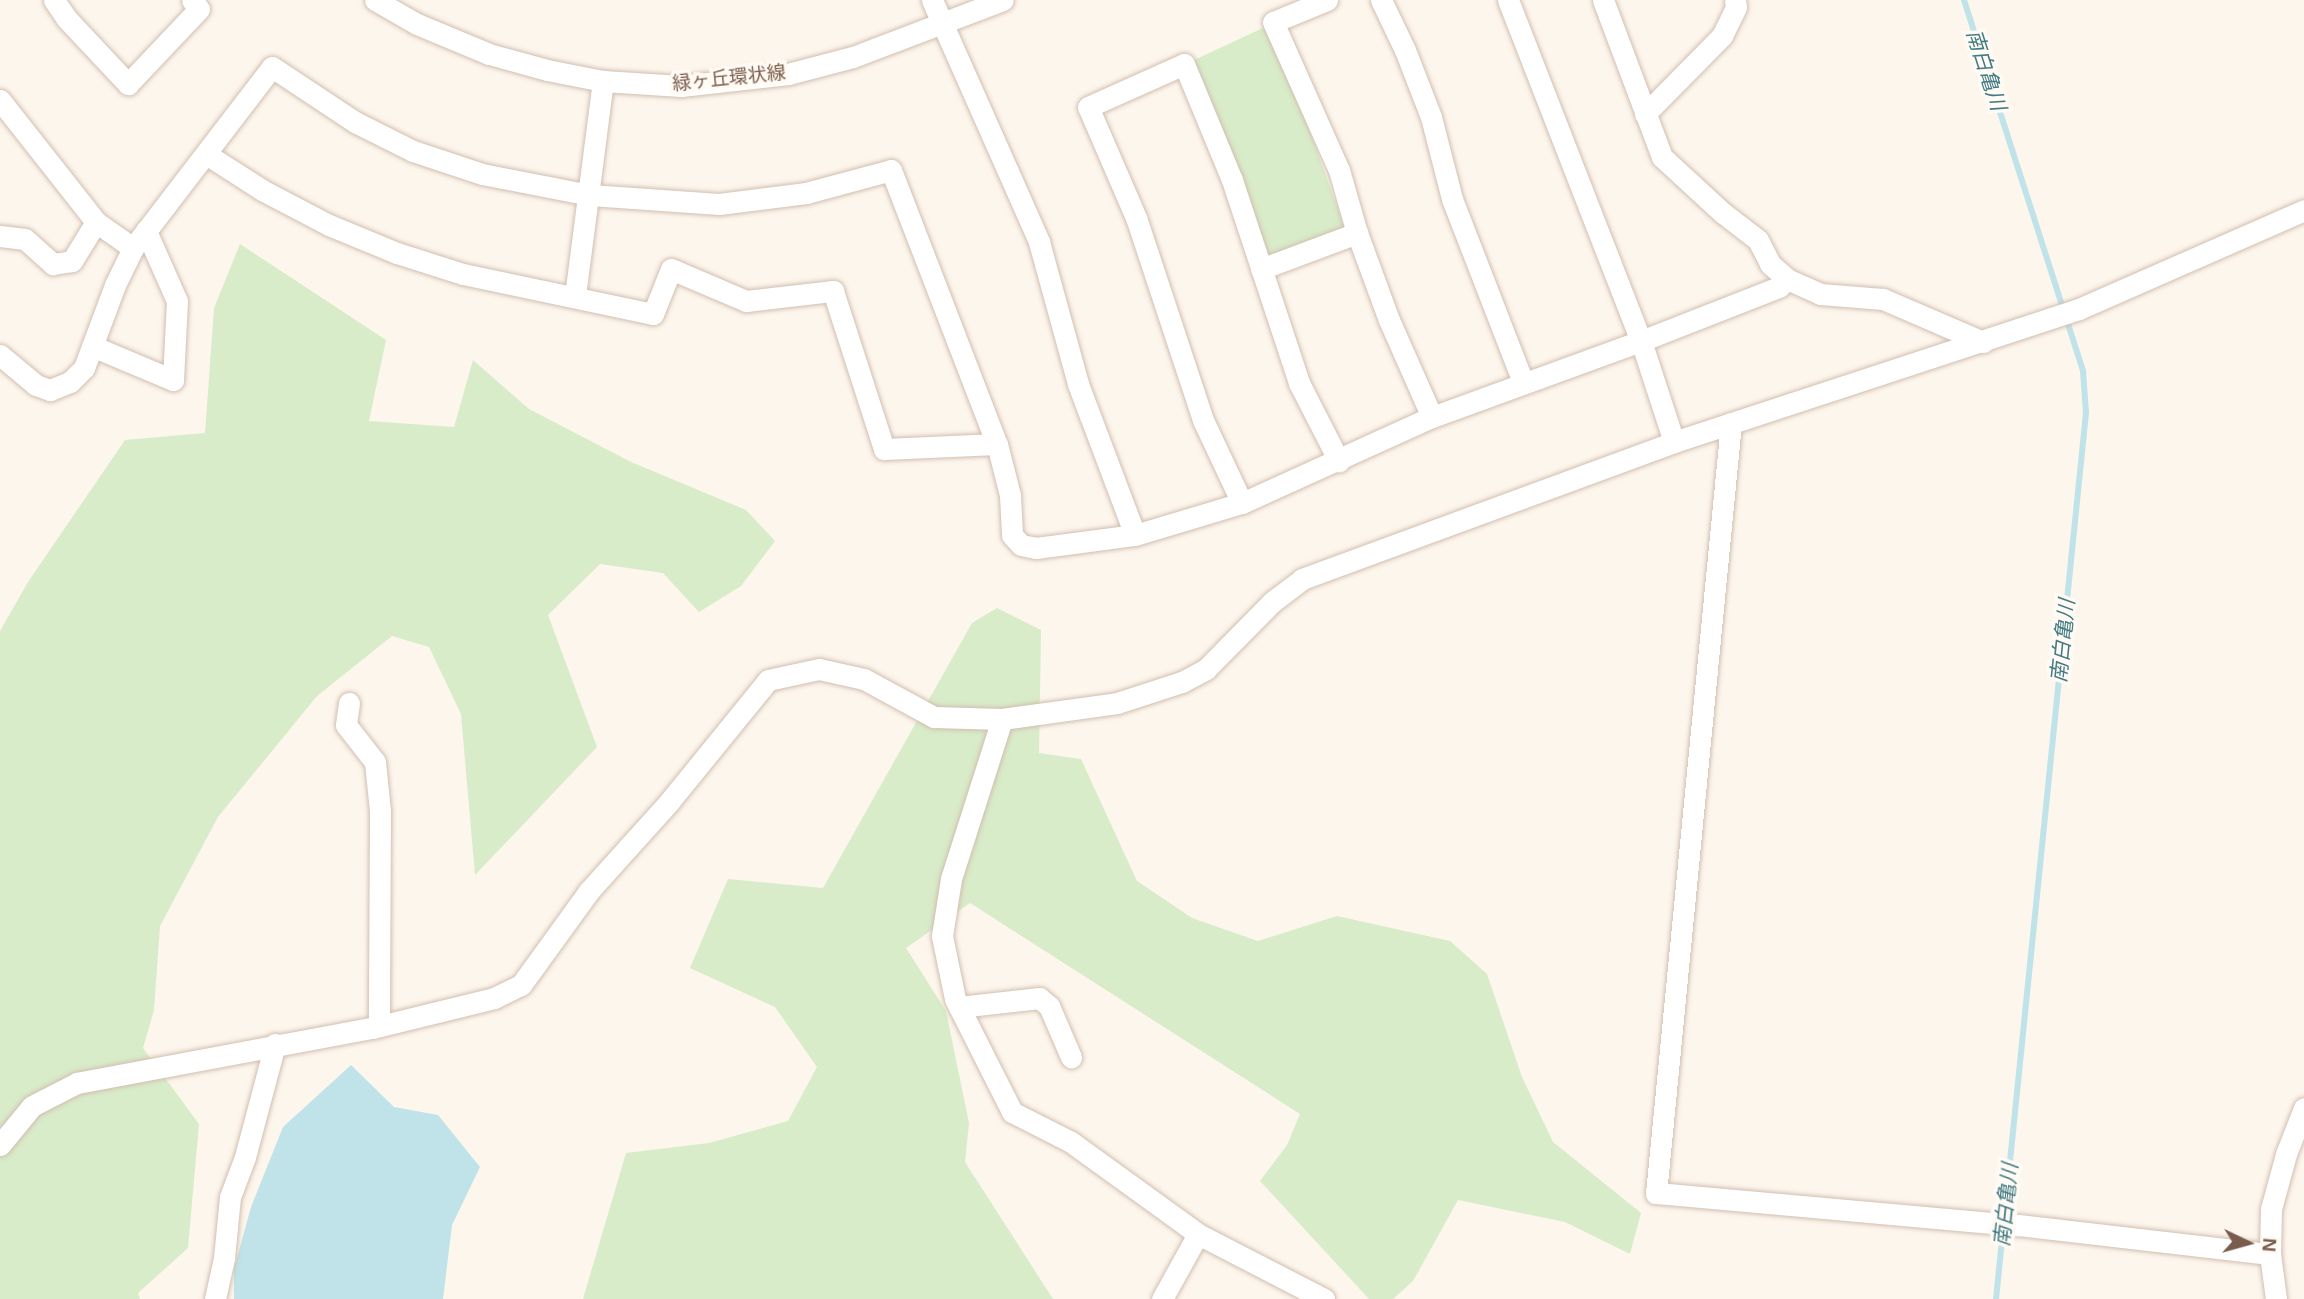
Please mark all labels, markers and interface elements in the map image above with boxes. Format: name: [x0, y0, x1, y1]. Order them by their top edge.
water label: 南白亀川: [1961, 26, 2011, 114]
street label: 緑ヶ丘環状線: [671, 61, 787, 95]
water label: 南白亀川: [2046, 598, 2080, 684]
water label: 南白亀川: [1989, 1162, 2023, 1248]
north arrow: [2213, 1208, 2283, 1278]
text: N: [2258, 1237, 2280, 1253]

